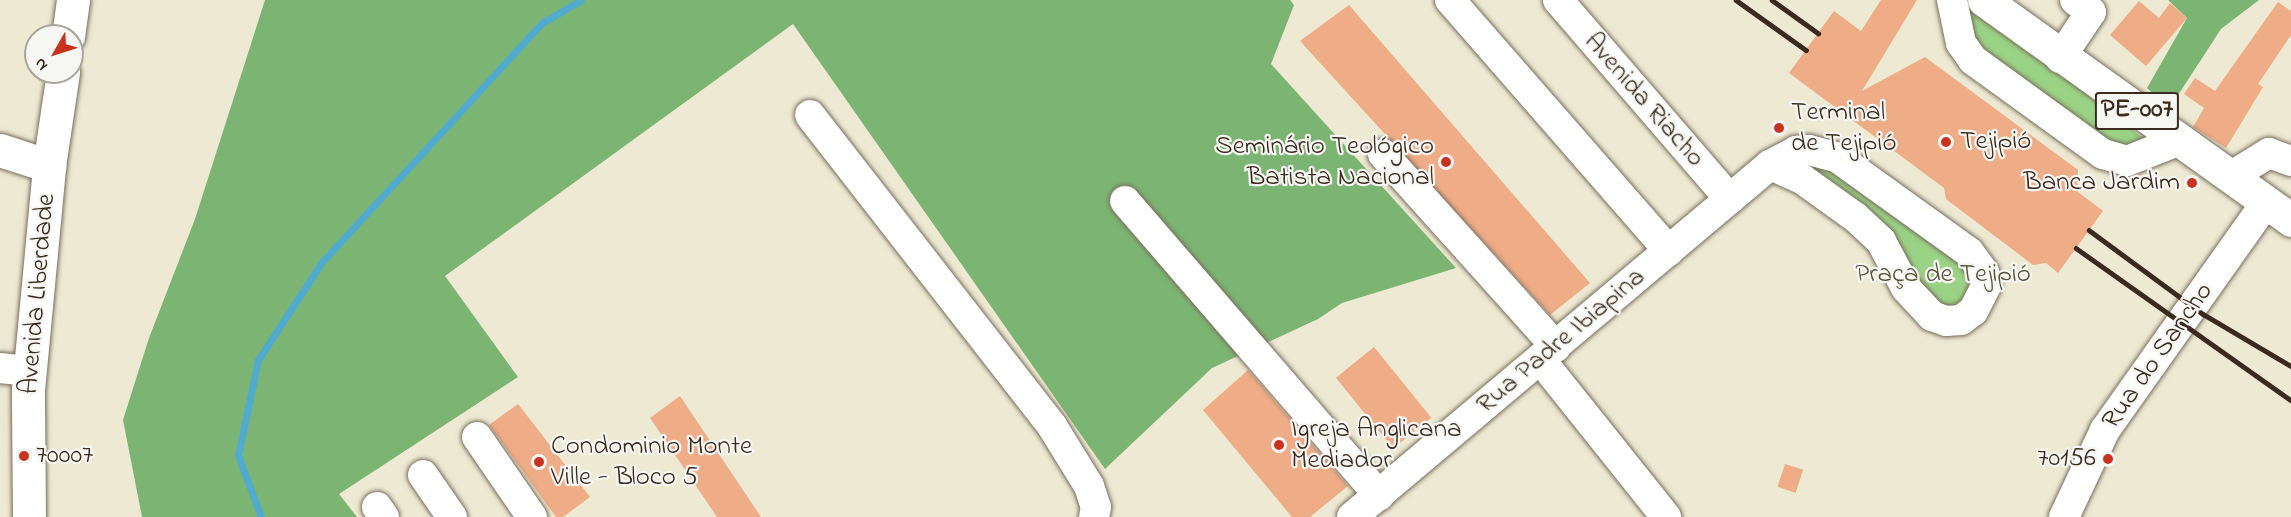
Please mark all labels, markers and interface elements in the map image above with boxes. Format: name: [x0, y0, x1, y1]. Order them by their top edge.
north arrow: [24, 24, 84, 84]
street label: Avenida Riacho: [1577, 26, 1711, 174]
text: N: [29, 52, 54, 76]
road number: PE-007: [2094, 88, 2180, 134]
place label: Terminal de Tejipió: [1791, 96, 1896, 159]
marker: Terminal de Tejipió: [1772, 121, 1786, 135]
place label: Tejipió: [1960, 126, 2031, 158]
place label: Seminário Teológico Batista Nacional: [1215, 130, 1434, 193]
marker: Tejipió: [1937, 133, 1955, 151]
marker: Seminário Teológico Batista Nacional: [1439, 155, 1453, 169]
place label: Banca Jardim: [2024, 167, 2180, 199]
marker: Banca Jardim: [2185, 176, 2199, 190]
street label: Avenida Liberdade: [13, 192, 63, 396]
park label: Praça de Tejipió: [1855, 259, 2031, 291]
street label: Rua Padre Ibiapina: [1470, 261, 1652, 421]
street label: Rua do Sancho: [2095, 276, 2221, 436]
place label: Igreja Anglicana Mediador: [1291, 413, 1462, 476]
place label: Condominio Monte Ville - Bloco 5: [551, 430, 752, 493]
marker: Igreja Anglicana Mediador: [1272, 438, 1286, 452]
place label: 70007: [36, 440, 93, 472]
place label: 70156: [2037, 443, 2096, 475]
marker: 70007: [17, 449, 31, 463]
marker: 70156: [2101, 452, 2115, 466]
marker: Condominio Monte Ville - Bloco 5: [532, 455, 546, 469]

